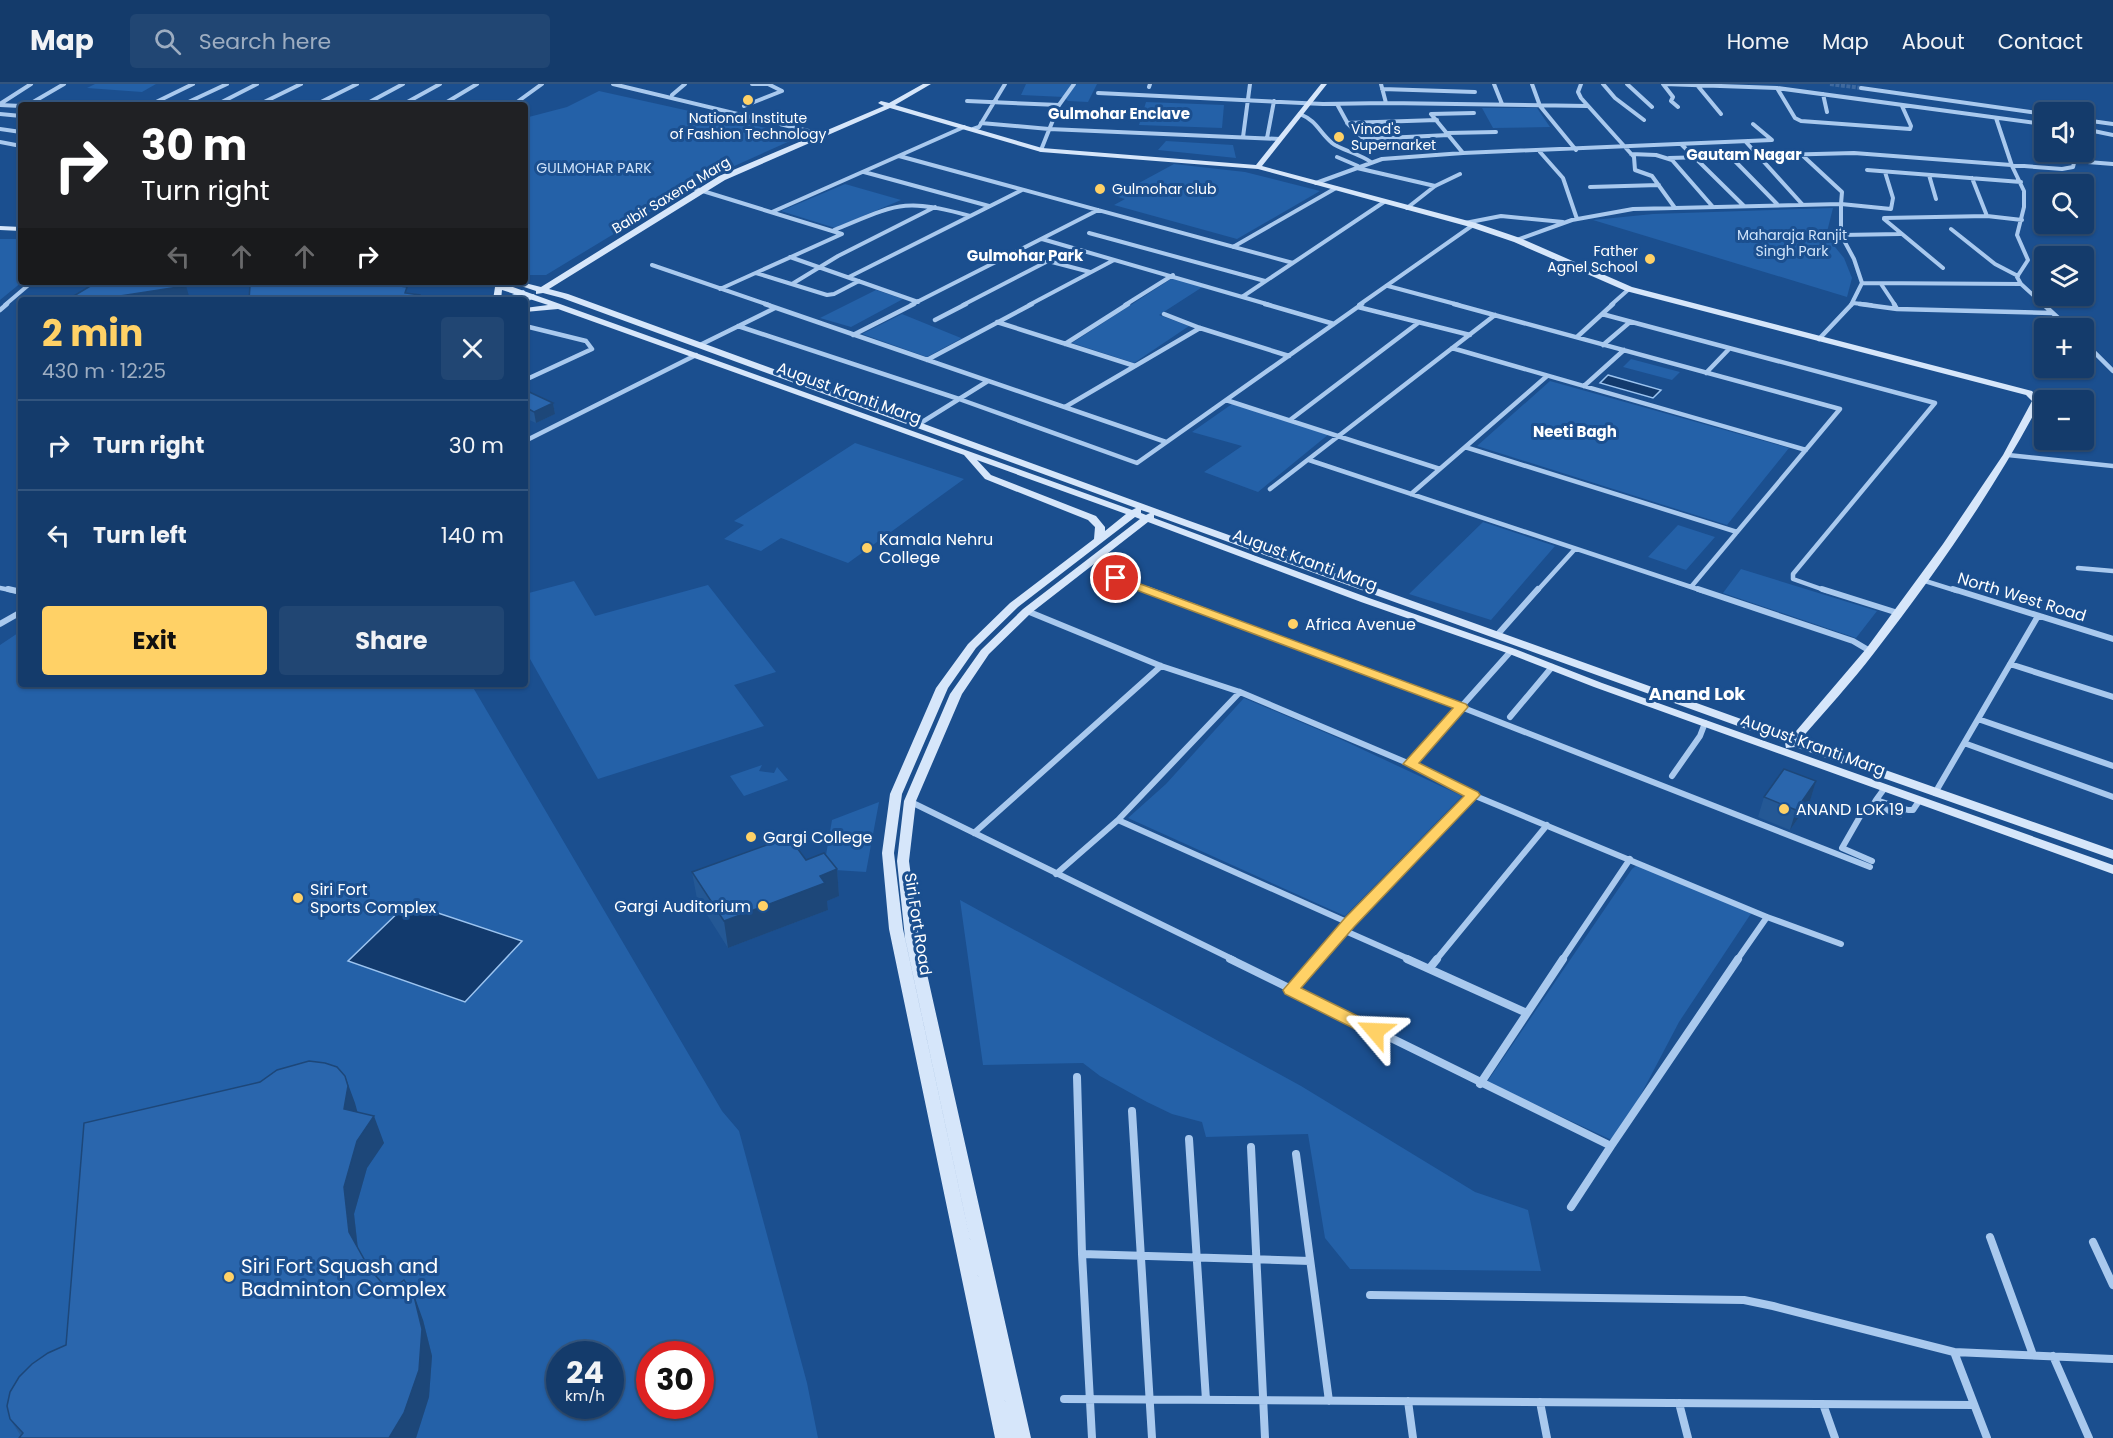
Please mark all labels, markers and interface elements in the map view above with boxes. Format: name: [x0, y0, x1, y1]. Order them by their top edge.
search box: [130, 14, 550, 68]
text: Map: [30, 21, 94, 60]
icon: search: [151, 25, 184, 58]
text: Search here: [199, 26, 331, 57]
text: Home: [1727, 27, 1789, 56]
text: Map: [1822, 27, 1869, 56]
text: About: [1902, 27, 1965, 56]
text: Contact: [1998, 27, 2083, 56]
marker: National Institute of Fashion Technology: [741, 93, 755, 107]
map controls: [2034, 102, 2094, 450]
button: sound: [2034, 102, 2094, 162]
district label: Gulmohar Enclave: [1048, 103, 1190, 124]
place label: National Institute of Fashion Technology: [670, 108, 826, 144]
text: 30 m: [141, 116, 247, 175]
place label: Vinod's Supernarket: [1351, 119, 1436, 155]
icon: right: [42, 126, 120, 204]
marker: Vinod's Supernarket: [1332, 130, 1346, 144]
district label: Gautam Nagar: [1686, 144, 1802, 165]
street label: Balbir Saxena Marg: [608, 152, 734, 238]
park label: GULMOHAR PARK: [536, 158, 652, 178]
text: Turn right: [141, 172, 270, 209]
button: search: [2034, 174, 2094, 234]
place label: Gulmohar club: [1112, 179, 1216, 199]
marker: Gulmohar club: [1093, 182, 1107, 196]
park label: Maharaja Ranjit Singh Park: [1737, 225, 1847, 261]
icon: left: [162, 240, 195, 273]
icon: ahead: [225, 240, 258, 273]
icon: ahead: [288, 240, 321, 273]
icon: right: [351, 240, 384, 273]
place label: Father Agnel School: [1547, 241, 1638, 277]
district label: Gulmohar Park: [967, 245, 1084, 266]
button: layers: [2034, 246, 2094, 306]
marker: Father Agnel School: [1643, 252, 1657, 266]
text: 2 min: [42, 308, 143, 359]
button: close: [441, 317, 504, 380]
button: +: [2034, 318, 2094, 378]
street label: August Kranti Marg: [773, 356, 925, 430]
text: 430 m · 12:25: [42, 357, 166, 385]
button: −: [2034, 390, 2094, 450]
district label: Neeti Bagh: [1533, 421, 1617, 442]
icon: right: [42, 429, 75, 462]
text: Turn right: [93, 430, 204, 461]
text: 30 m: [449, 430, 504, 461]
icon: left: [42, 519, 75, 552]
text: Turn left: [93, 520, 187, 551]
text: 140 m: [441, 520, 504, 551]
street label: August Kranti Marg: [1229, 523, 1381, 597]
place label: Kamala Nehru College: [879, 528, 993, 569]
marker: Kamala Nehru College: [860, 541, 874, 555]
pin: [1090, 552, 1141, 603]
icon: arrive: [1099, 561, 1132, 594]
street label: North West Road: [1955, 567, 2089, 627]
button: Exit: [42, 606, 267, 675]
button: Share: [279, 606, 504, 675]
place label: Africa Avenue: [1305, 613, 1416, 636]
marker: Africa Avenue: [1286, 617, 1300, 631]
district label: Anand Lok: [1649, 681, 1746, 706]
street label: August Kranti Marg: [1737, 708, 1889, 782]
place label: ANAND LOK 19: [1796, 798, 1904, 821]
marker: ANAND LOK 19: [1777, 802, 1791, 816]
place label: Gargi College: [763, 826, 872, 849]
marker: Gargi College: [744, 830, 758, 844]
street label: Siri Fort Road: [899, 871, 937, 977]
place label: Siri Fort Sports Complex: [310, 878, 437, 919]
marker: Siri Fort Sports Complex: [291, 891, 305, 905]
place label: Gargi Auditorium: [614, 895, 751, 918]
marker: Gargi Auditorium: [756, 899, 770, 913]
position arrow: [1343, 999, 1407, 1063]
place label: Siri Fort Squash and Badminton Complex: [241, 1252, 447, 1303]
marker: Siri Fort Squash and Badminton Complex: [222, 1270, 236, 1284]
speed limit sign: 30: [636, 1341, 714, 1419]
text: 24: [566, 1351, 604, 1394]
text: km/h: [565, 1385, 605, 1406]

